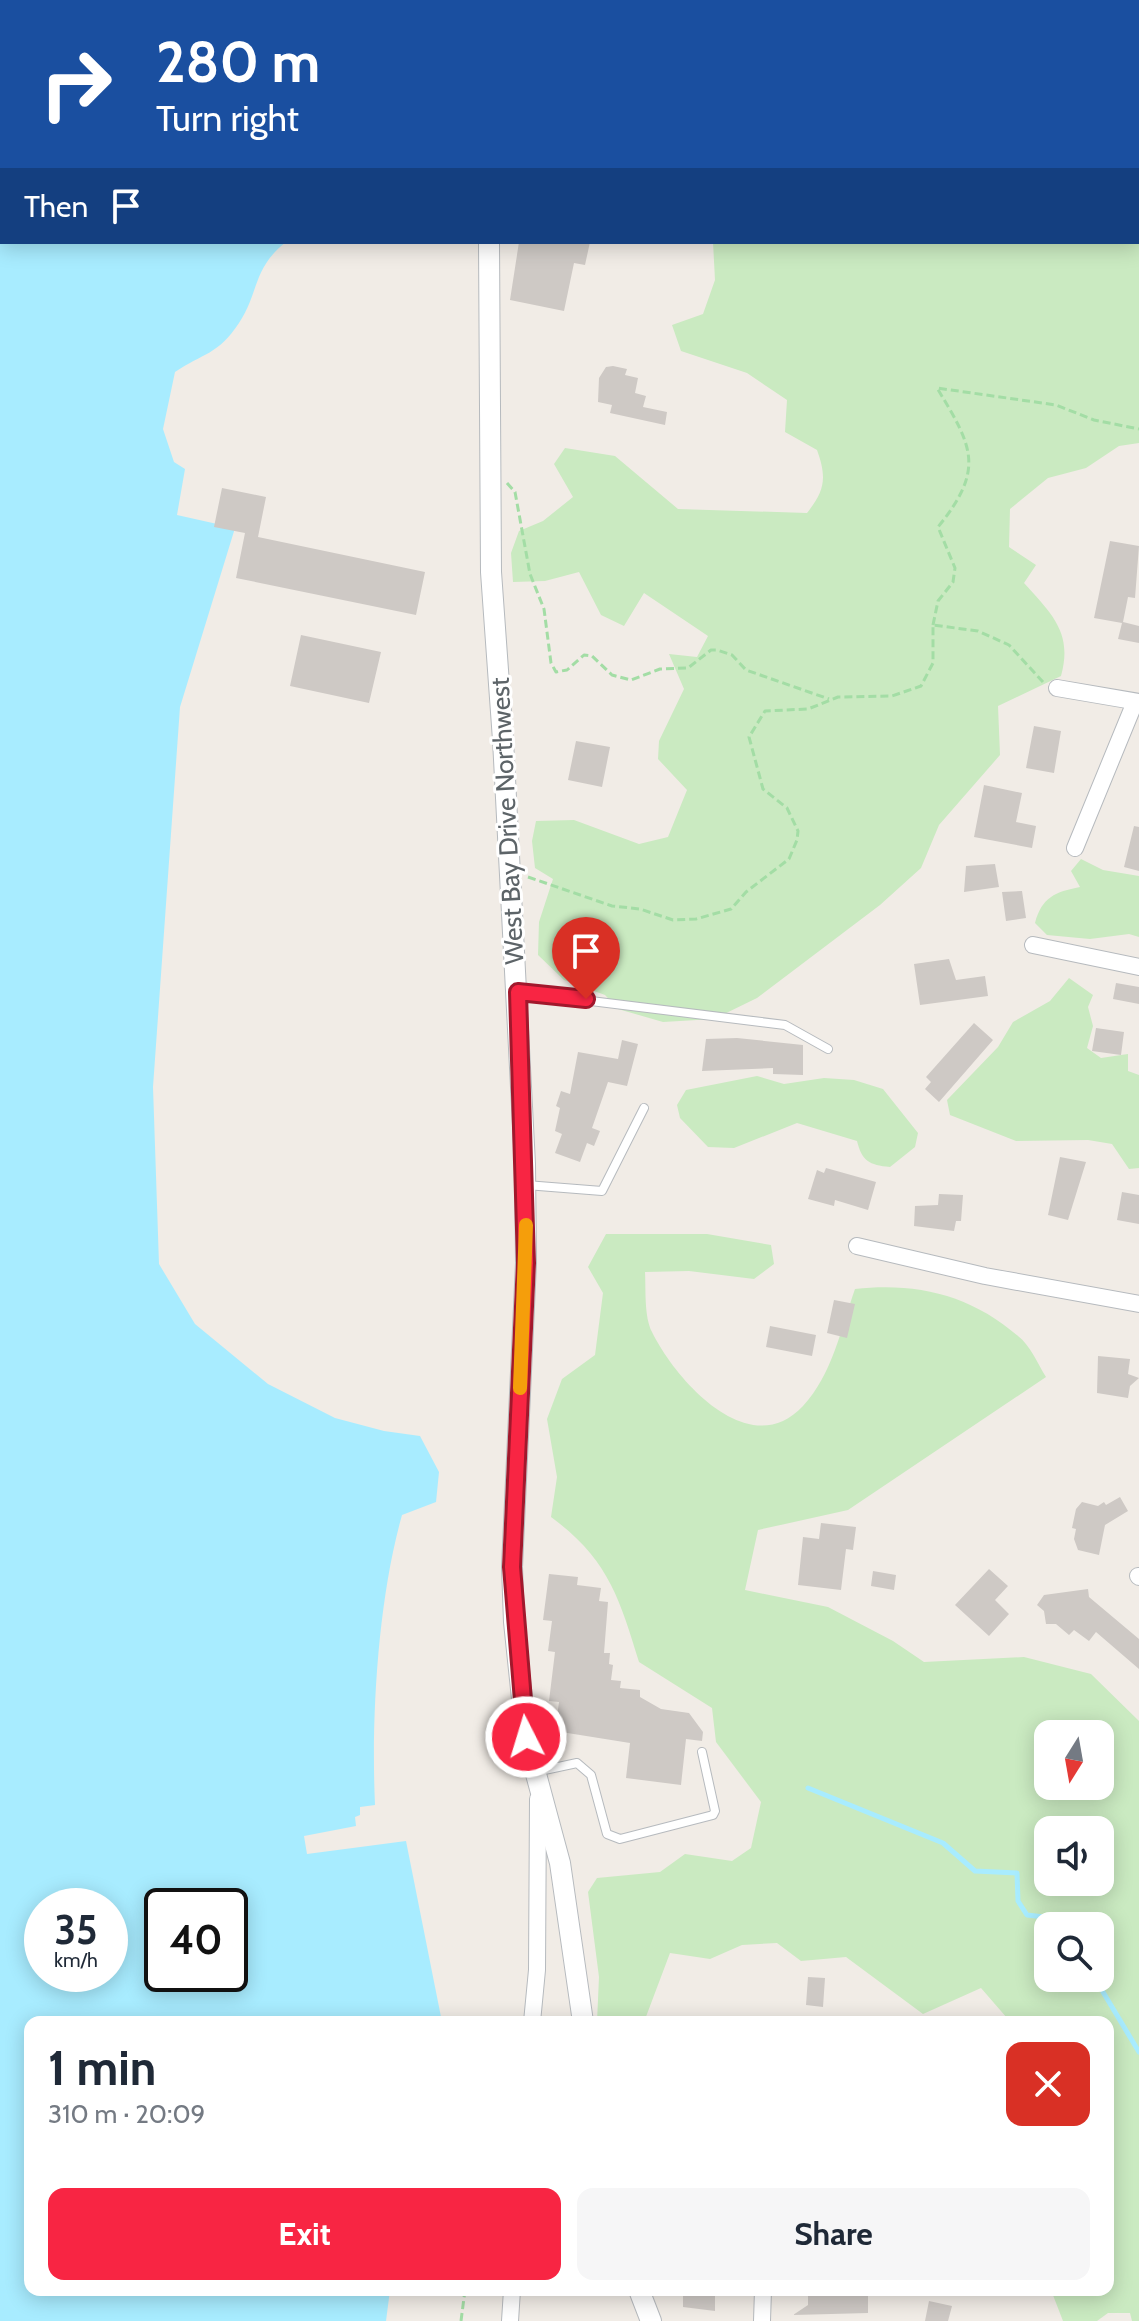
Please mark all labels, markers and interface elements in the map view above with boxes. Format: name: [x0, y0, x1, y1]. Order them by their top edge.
text: 280 m: [156, 28, 320, 96]
icon: right: [24, 32, 128, 136]
text: Turn right: [156, 96, 299, 140]
icon: arrive: [104, 184, 148, 228]
text: Then: [24, 188, 88, 225]
street label: West Bay Drive Northwest: [483, 676, 531, 965]
pin: [552, 917, 620, 999]
icon: arrive: [564, 929, 608, 973]
position arrow: [484, 1695, 568, 1779]
north arrow: [1034, 1720, 1114, 1800]
map controls: [1034, 1720, 1114, 1992]
button: sound: [1034, 1816, 1114, 1896]
speed limit sign: 40: [144, 1888, 248, 1992]
text: 35: [54, 1905, 98, 1954]
button: search: [1034, 1912, 1114, 1992]
text: km/h: [54, 1948, 98, 1972]
text: 1 min: [48, 2039, 156, 2097]
button: close: [1006, 2042, 1090, 2126]
text: 310 m · 20:09: [48, 2098, 205, 2130]
button: Exit: [48, 2188, 561, 2280]
button: Share: [577, 2188, 1090, 2280]

